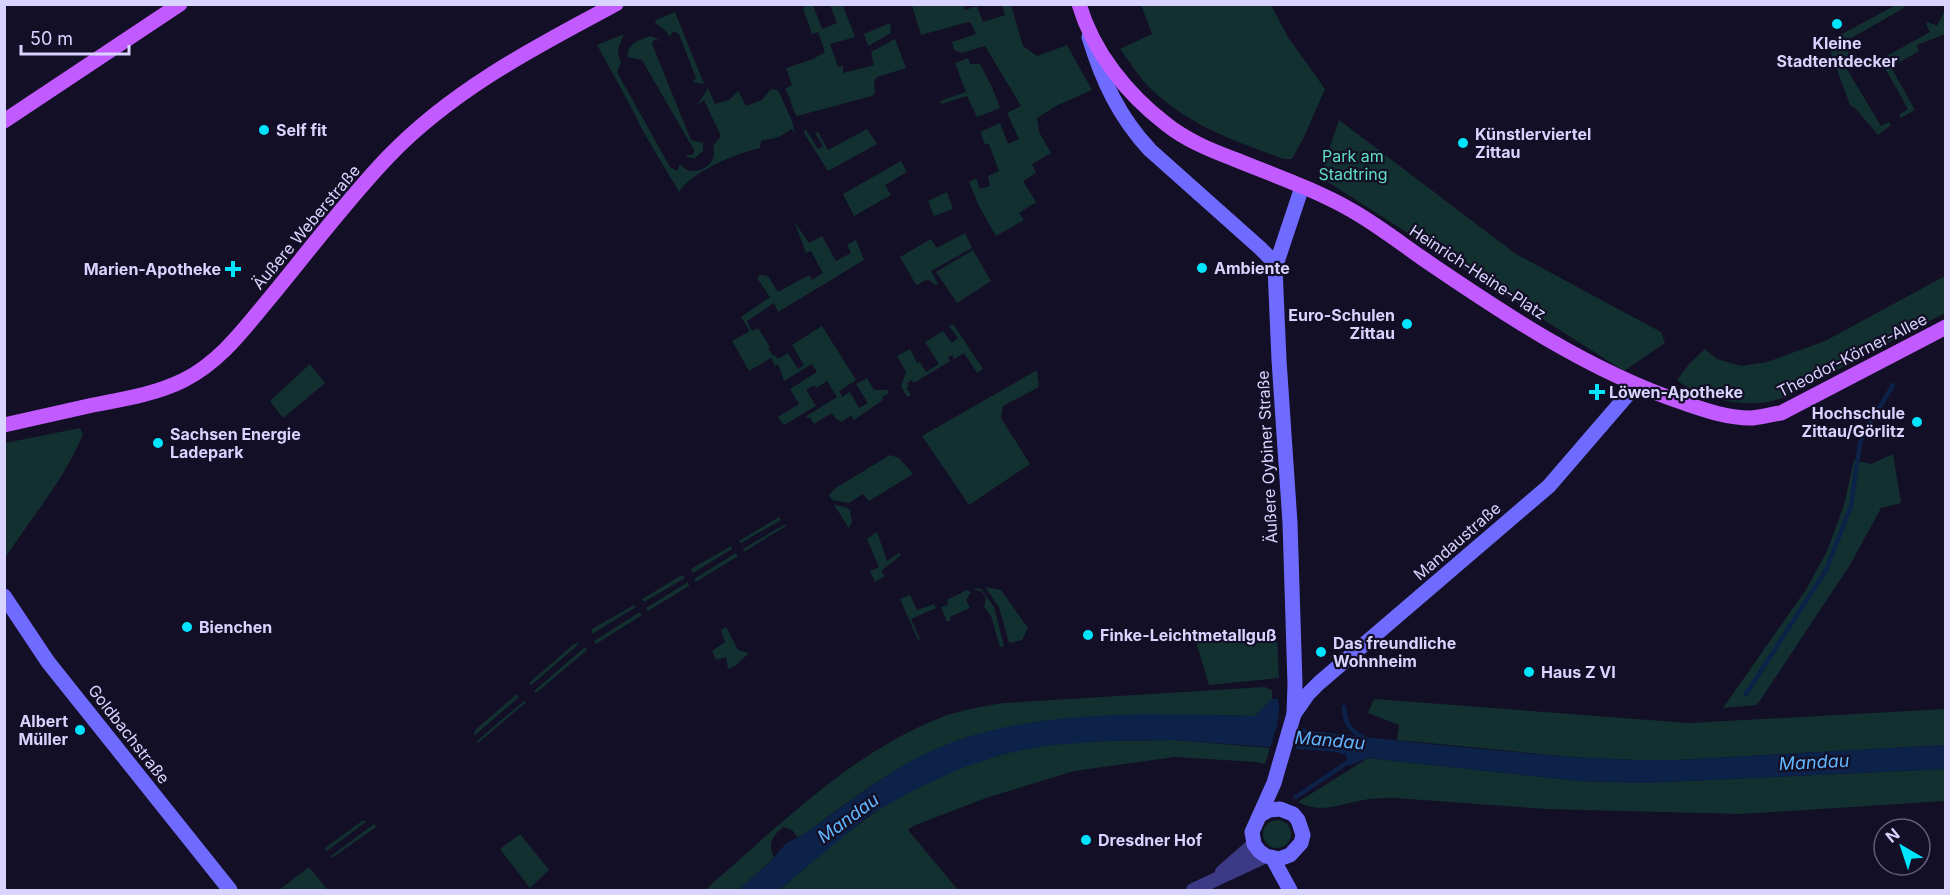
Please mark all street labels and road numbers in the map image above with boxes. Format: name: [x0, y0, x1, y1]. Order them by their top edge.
street label: Äußere Weberstraße: [248, 161, 364, 293]
street label: Heinrich-Heine-Platz: [1406, 220, 1550, 324]
street label: Theodor-Körner-Allee: [1774, 309, 1930, 401]
street label: Äußere Oybiner Straße: [1252, 370, 1282, 544]
street label: Mandaustraße: [1409, 498, 1505, 584]
street label: Goldbachstraße: [84, 680, 174, 788]

